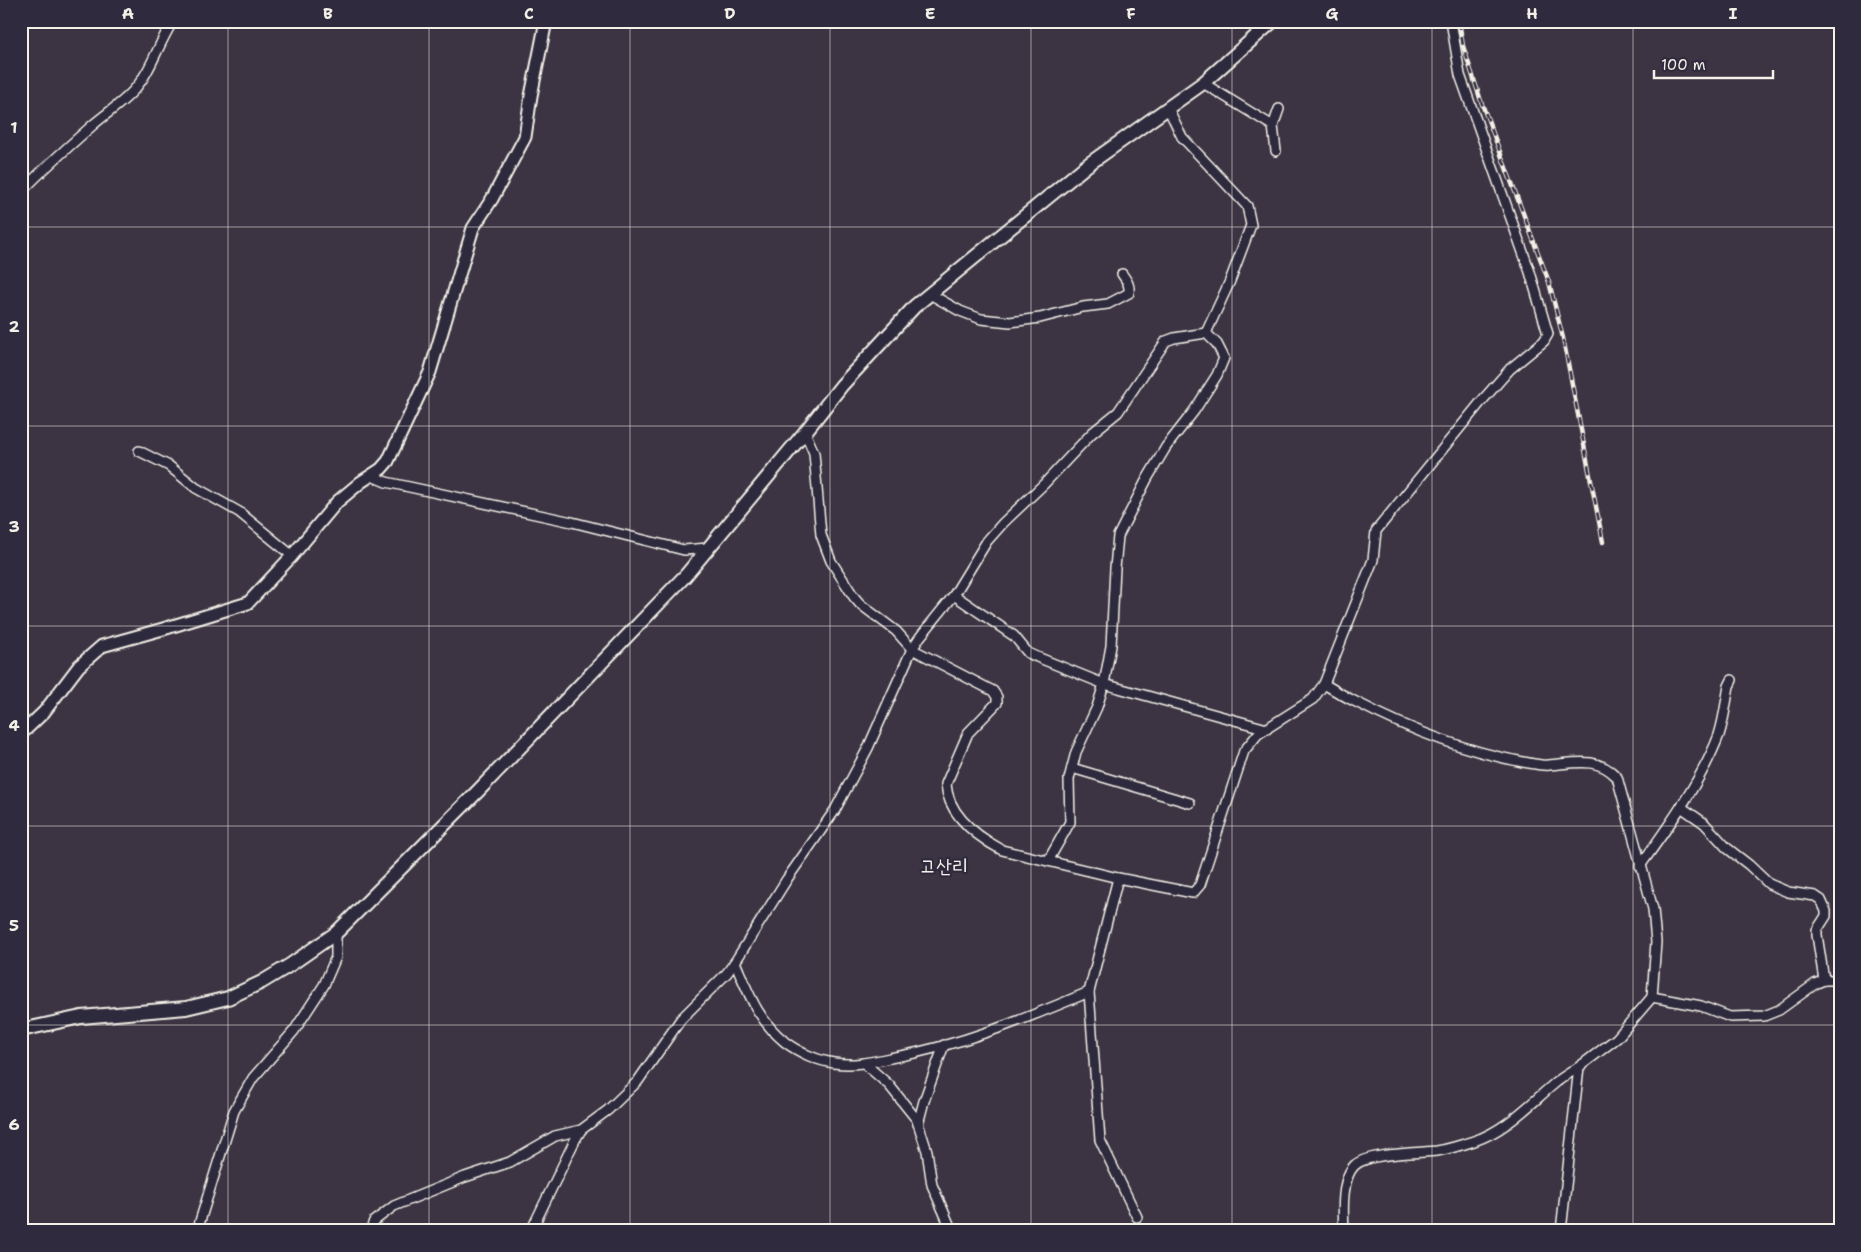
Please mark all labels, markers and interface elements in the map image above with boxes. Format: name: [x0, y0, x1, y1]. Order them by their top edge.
text: A: [122, 3, 134, 24]
text: B: [323, 3, 333, 24]
text: C: [524, 3, 534, 24]
text: D: [724, 3, 736, 24]
text: E: [925, 3, 935, 24]
text: F: [1126, 3, 1136, 24]
text: G: [1326, 3, 1339, 24]
text: H: [1526, 3, 1538, 24]
text: I: [1729, 3, 1738, 24]
scale bar: [1654, 48, 1772, 80]
text: 100 m: [1661, 55, 1706, 75]
text: 1: [10, 117, 18, 138]
text: 2: [8, 316, 20, 337]
text: 3: [8, 516, 20, 537]
text: 4: [8, 715, 20, 736]
district label: 고산리: [920, 853, 968, 879]
text: 5: [9, 915, 19, 936]
text: 6: [8, 1114, 20, 1135]

